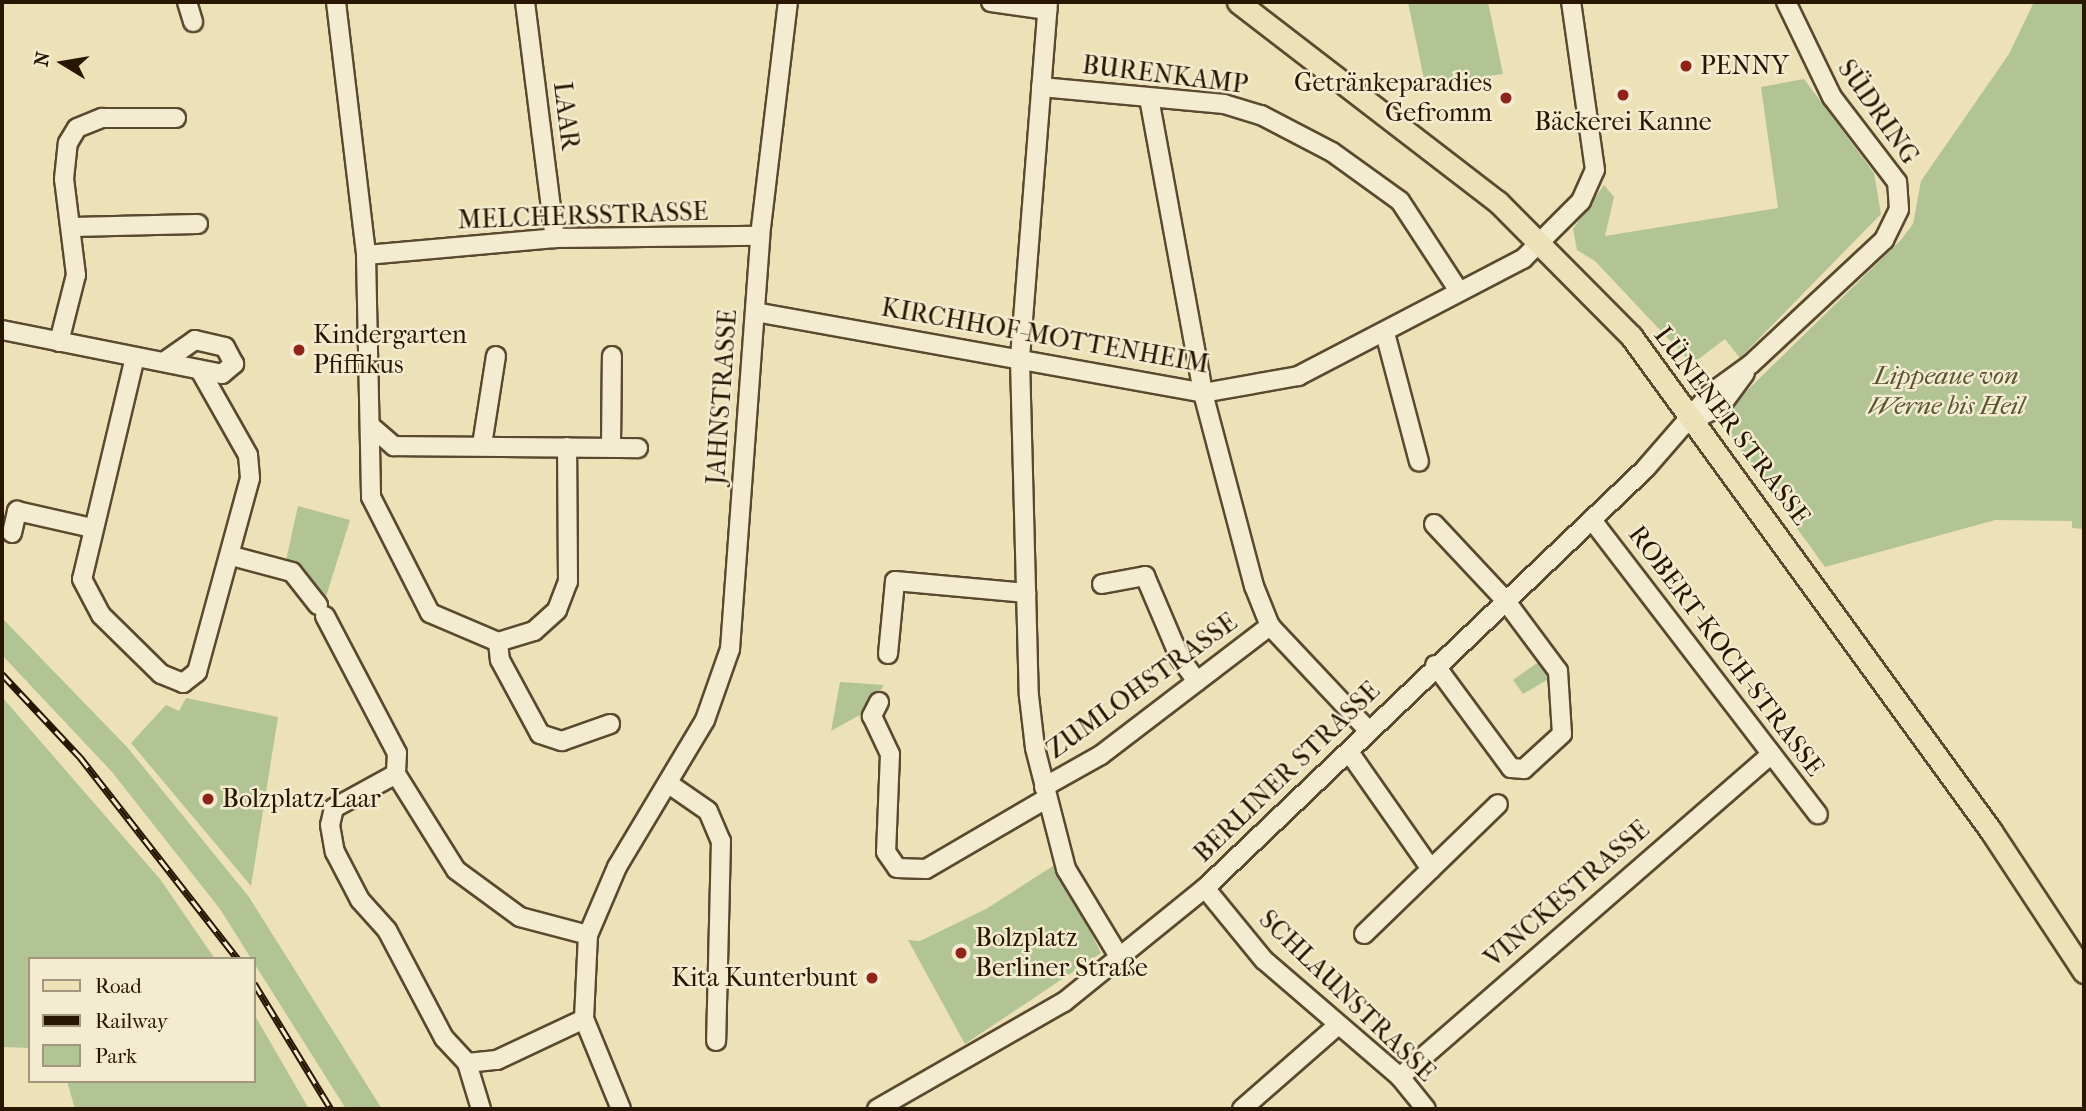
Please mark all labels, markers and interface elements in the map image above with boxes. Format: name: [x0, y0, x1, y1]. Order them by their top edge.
north arrow: [28, 28, 98, 98]
street label: BURENKAMP: [1080, 49, 1250, 101]
text: N: [30, 50, 55, 68]
place label: PENNY: [1700, 50, 1789, 82]
street label: SÜDRING: [1831, 54, 1925, 170]
marker: PENNY: [1678, 58, 1694, 74]
place label: Getränkeparadies Gefromm: [1294, 67, 1492, 128]
street label: LAAR: [546, 80, 586, 152]
marker: Bäckerei Kanne: [1615, 87, 1631, 103]
marker: Getränkeparadies Gefromm: [1498, 90, 1514, 106]
place label: Bäckerei Kanne: [1534, 106, 1712, 138]
street label: MELCHERSSTRASSE: [457, 196, 709, 236]
street label: KIRCHHOF-MOTTENHEIM: [879, 292, 1211, 380]
street label: JAHNSTRASSE: [700, 308, 744, 486]
place label: Kindergarten Pfiffikus: [313, 319, 467, 380]
street label: LÜNENER STRASSE: [1647, 321, 1817, 531]
marker: Kindergarten Pfiffikus: [291, 342, 307, 358]
park label: Lippeaue von Werne bis Heil: [1868, 360, 2024, 422]
street label: ROBERT-KOCH-STRASSE: [1622, 519, 1830, 783]
street label: ZUMLOHSTRASSE: [1041, 607, 1243, 765]
street label: BERLINER STRASSE: [1187, 675, 1387, 869]
place label: Bolzplatz Laar: [222, 783, 381, 815]
marker: Bolzplatz Laar: [200, 791, 216, 807]
street label: VINCKESTRASSE: [1478, 814, 1656, 974]
street label: SCHLAUNSTRASSE: [1252, 904, 1442, 1088]
place label: Bolzplatz Berliner Straße: [975, 922, 1148, 984]
marker: Bolzplatz Berliner Straße: [953, 945, 969, 961]
legend: [28, 957, 256, 1083]
place label: Kita Kunterbunt: [671, 962, 858, 994]
marker: Kita Kunterbunt: [864, 970, 880, 986]
text: Road: [95, 974, 142, 998]
text: Railway: [95, 1009, 168, 1033]
text: Park: [95, 1044, 137, 1068]

